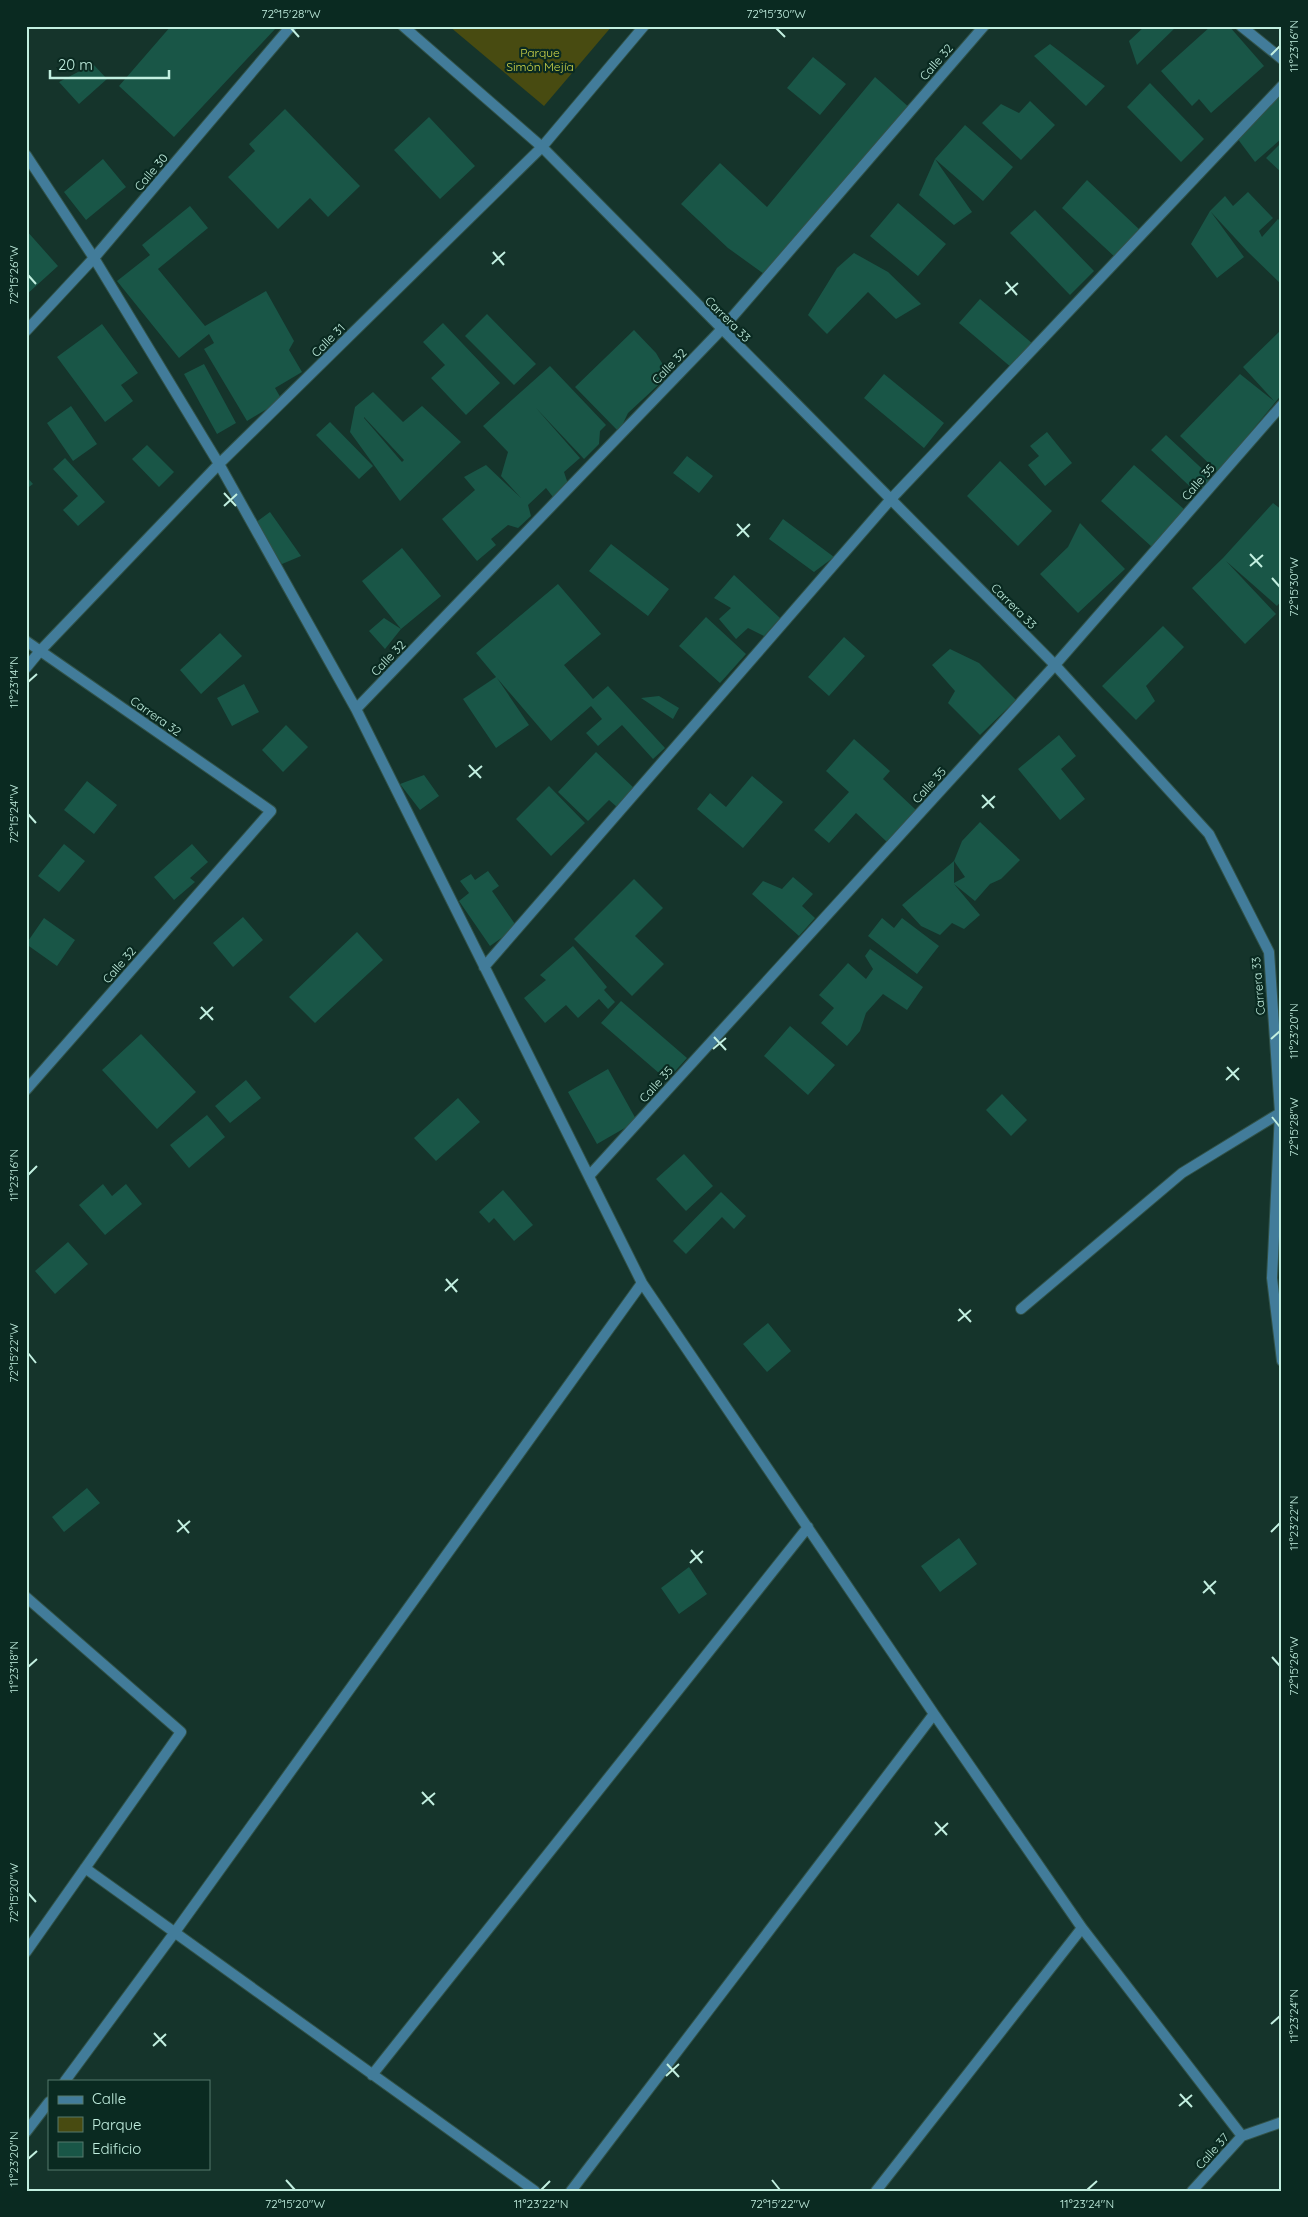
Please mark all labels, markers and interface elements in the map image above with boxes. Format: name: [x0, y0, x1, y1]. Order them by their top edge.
text: 72°15'28"W: [261, 6, 321, 21]
text: 72°15'30"W: [746, 6, 806, 21]
text: 11°23'16"N: [1286, 20, 1301, 72]
street label: Calle 32: [916, 40, 956, 83]
park label: Parque Simón Mejía: [506, 45, 574, 74]
scale bar: [50, 48, 169, 80]
text: 20 m: [58, 55, 93, 74]
street label: Calle 30: [131, 150, 171, 194]
text: 72°15'26"W: [6, 245, 21, 305]
street label: Carrera 33: [702, 293, 754, 345]
street label: Calle 31: [308, 320, 348, 360]
street label: Calle 32: [648, 345, 690, 387]
street label: Calle 35: [1178, 461, 1218, 503]
text: 72°15'30"W: [1286, 557, 1301, 617]
street label: Carrera 33: [988, 580, 1040, 632]
street label: Calle 32: [367, 637, 409, 679]
text: 11°23'14"N: [6, 656, 21, 708]
street label: Carrera 32: [128, 693, 185, 739]
street label: Calle 35: [909, 764, 949, 806]
text: 72°15'24"W: [6, 784, 21, 844]
street label: Calle 32: [99, 943, 139, 986]
street label: Carrera 33: [1248, 956, 1268, 1016]
text: 11°23'20"N: [1286, 1003, 1301, 1059]
street label: Calle 35: [636, 1063, 676, 1105]
text: 72°15'28"W: [1286, 1097, 1301, 1157]
text: 11°23'16"N: [6, 1149, 21, 1201]
text: 72°15'22"W: [6, 1323, 21, 1383]
text: 11°23'22"N: [1286, 1496, 1301, 1550]
text: 72°15'26"W: [1286, 1636, 1301, 1696]
text: 11°23'18"N: [6, 1641, 21, 1693]
text: 72°15'20"W: [6, 1863, 21, 1923]
text: 11°23'24"N: [1286, 1989, 1301, 2043]
legend: [48, 2080, 210, 2170]
text: Calle: [92, 2089, 126, 2108]
text: Parque: [92, 2115, 142, 2134]
street label: Calle 37: [1192, 2130, 1232, 2172]
text: 11°23'20"N: [6, 2131, 21, 2187]
text: Edificio: [92, 2139, 141, 2158]
text: 72°15'20"W: [265, 2196, 325, 2211]
text: 11°23'22"N: [514, 2196, 568, 2211]
text: 72°15'22"W: [750, 2196, 810, 2211]
text: 11°23'24"N: [1060, 2196, 1114, 2211]

